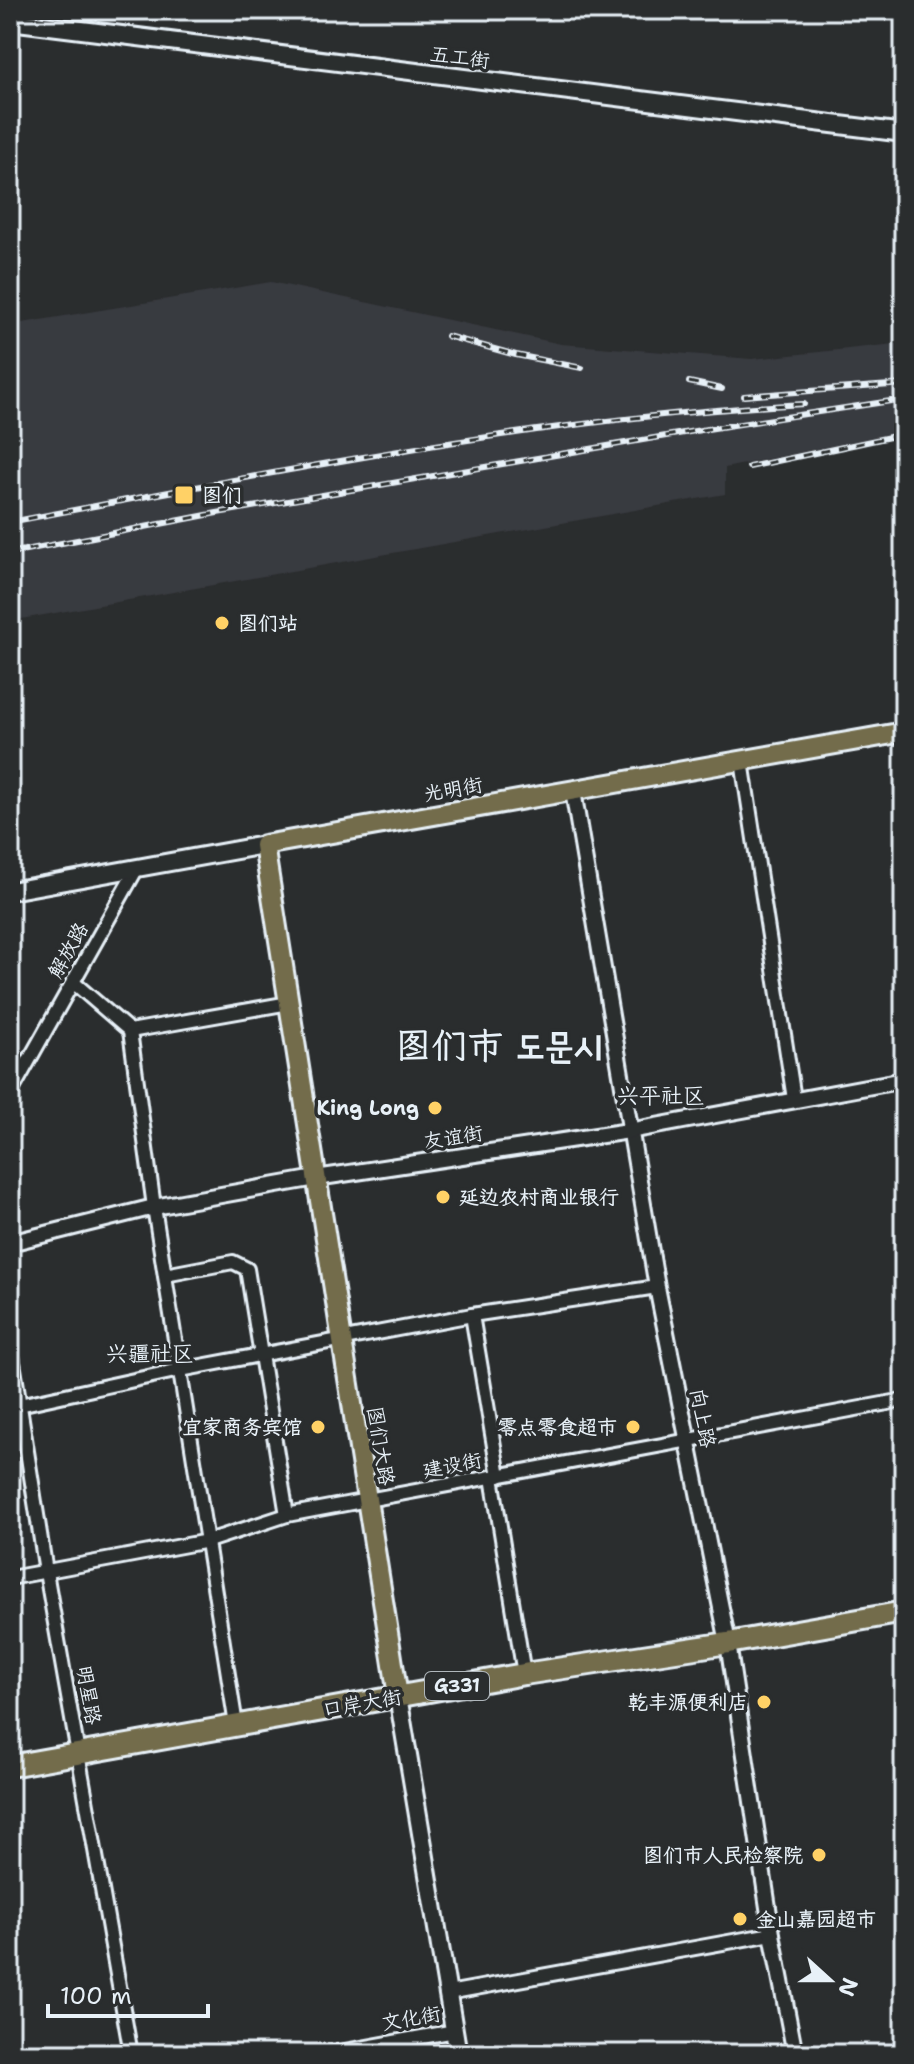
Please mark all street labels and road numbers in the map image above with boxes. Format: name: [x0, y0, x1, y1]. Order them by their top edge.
street label: 五工街: [429, 40, 491, 74]
street label: 光明街: [421, 771, 485, 807]
street label: 解放路: [42, 917, 94, 983]
street label: 友谊街: [421, 1119, 485, 1155]
street label: 向上路: [685, 1386, 722, 1451]
street label: 图们大路: [362, 1404, 400, 1489]
street label: 建设街: [420, 1447, 484, 1483]
street label: 明星路: [71, 1663, 107, 1728]
road number: G331: [425, 1672, 489, 1700]
street label: 口岸大街: [320, 1683, 404, 1723]
street label: 文化街: [379, 2000, 443, 2036]

